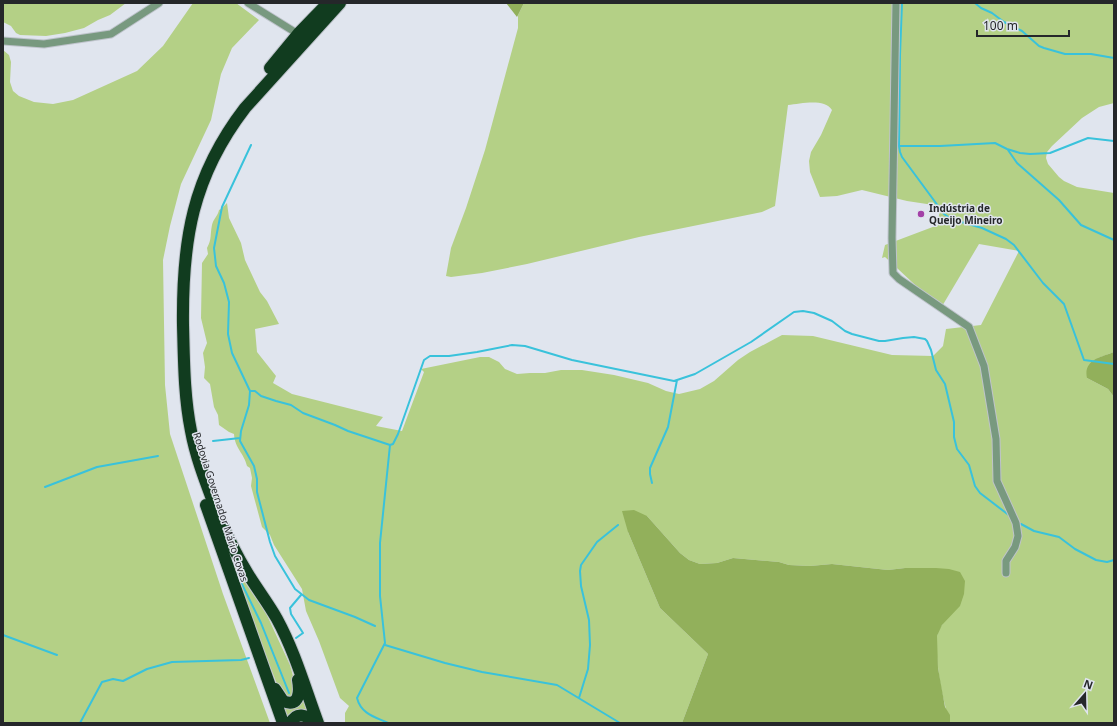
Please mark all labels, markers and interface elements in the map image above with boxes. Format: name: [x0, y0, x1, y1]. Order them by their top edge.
scale bar: [977, 12, 1069, 38]
text: 100 m: [983, 17, 1018, 34]
place label: Indústria de Queijo Mineiro: [929, 201, 1003, 227]
marker: Indústria de Queijo Mineiro: [916, 209, 926, 219]
street label: Rodovia Governador Mário Covas: [190, 430, 252, 584]
north arrow: [1065, 674, 1105, 714]
text: N: [1082, 676, 1095, 693]

